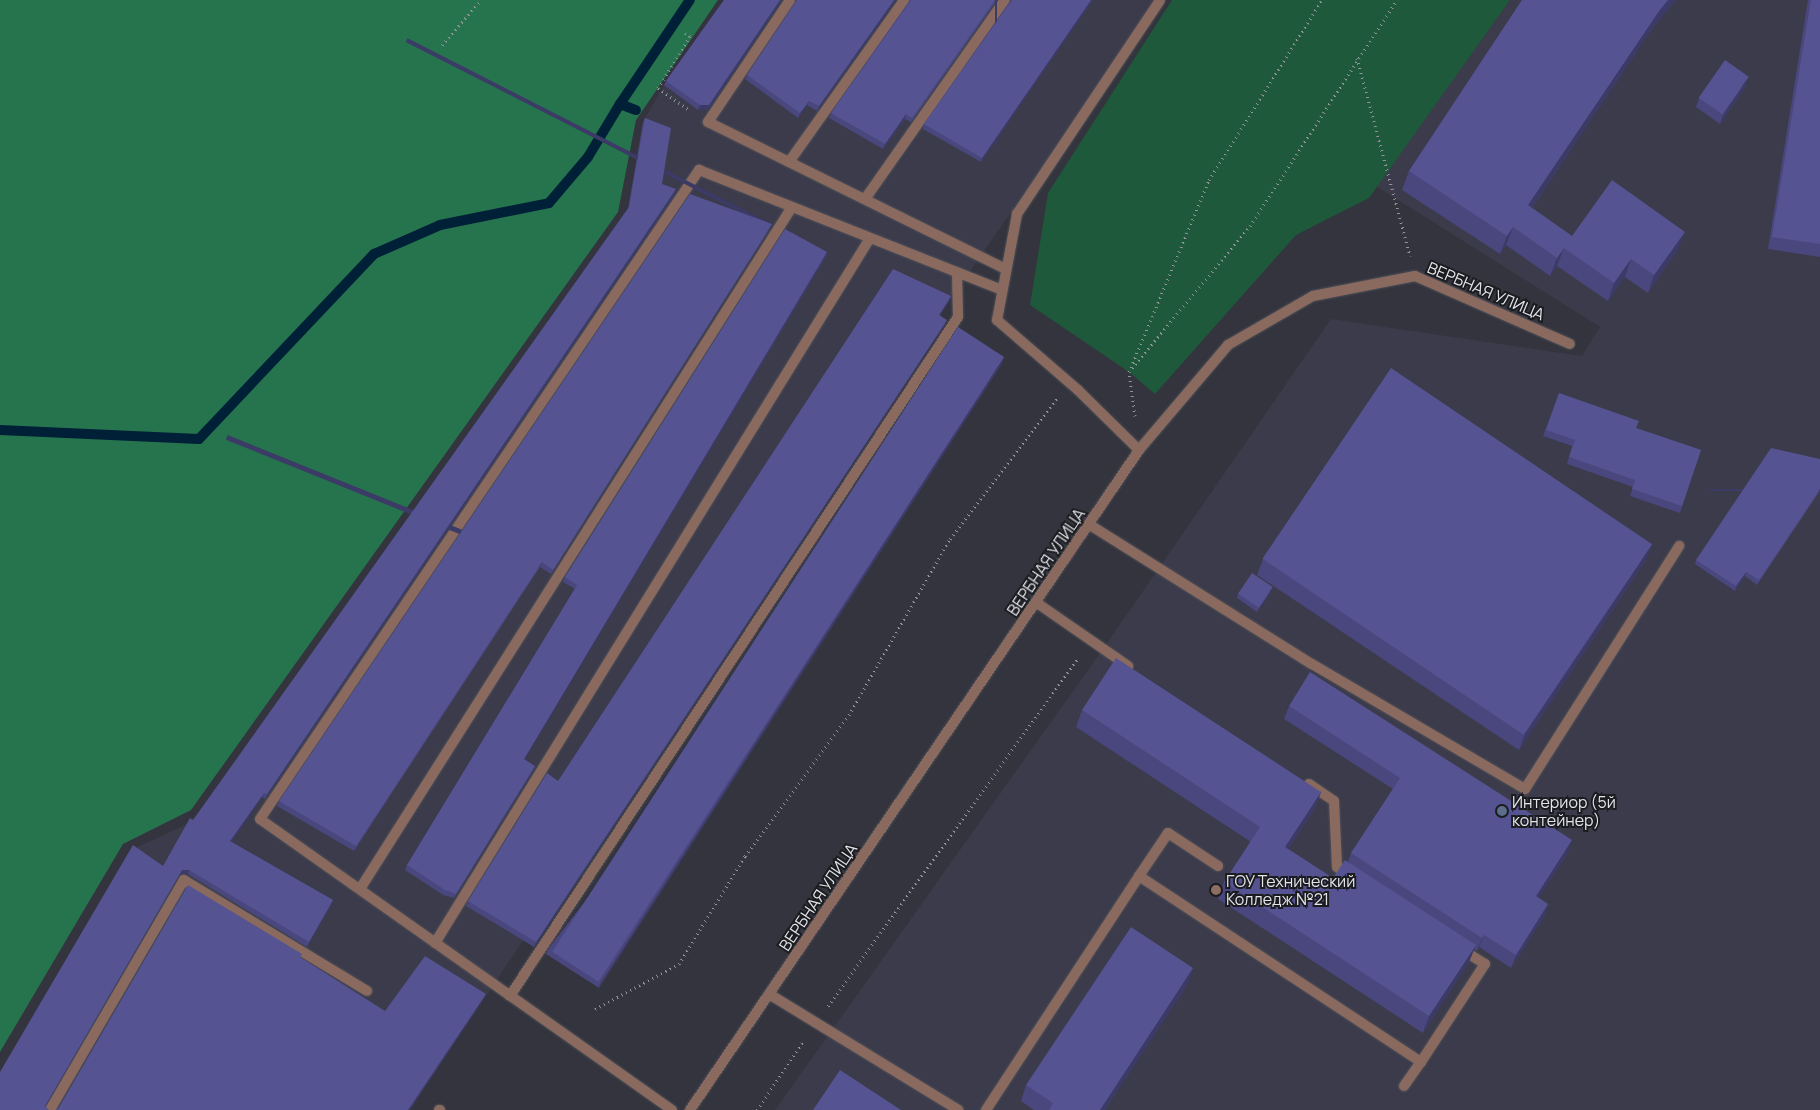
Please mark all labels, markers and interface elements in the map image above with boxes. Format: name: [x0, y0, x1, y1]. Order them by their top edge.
street label: ВЕРБНАЯ УЛИЦА: [1425, 258, 1547, 324]
street label: ВЕРБНАЯ УЛИЦА: [1003, 505, 1089, 619]
place label: Интериор (5й контейнер): [1512, 792, 1616, 830]
marker: Интериор (5й контейнер): [1496, 805, 1508, 817]
street label: ВЕРБНАЯ УЛИЦА: [775, 840, 861, 954]
place label: ГОУ Технический Колледж №21: [1226, 871, 1356, 909]
marker: ГОУ Технический Колледж №21: [1210, 884, 1222, 896]

